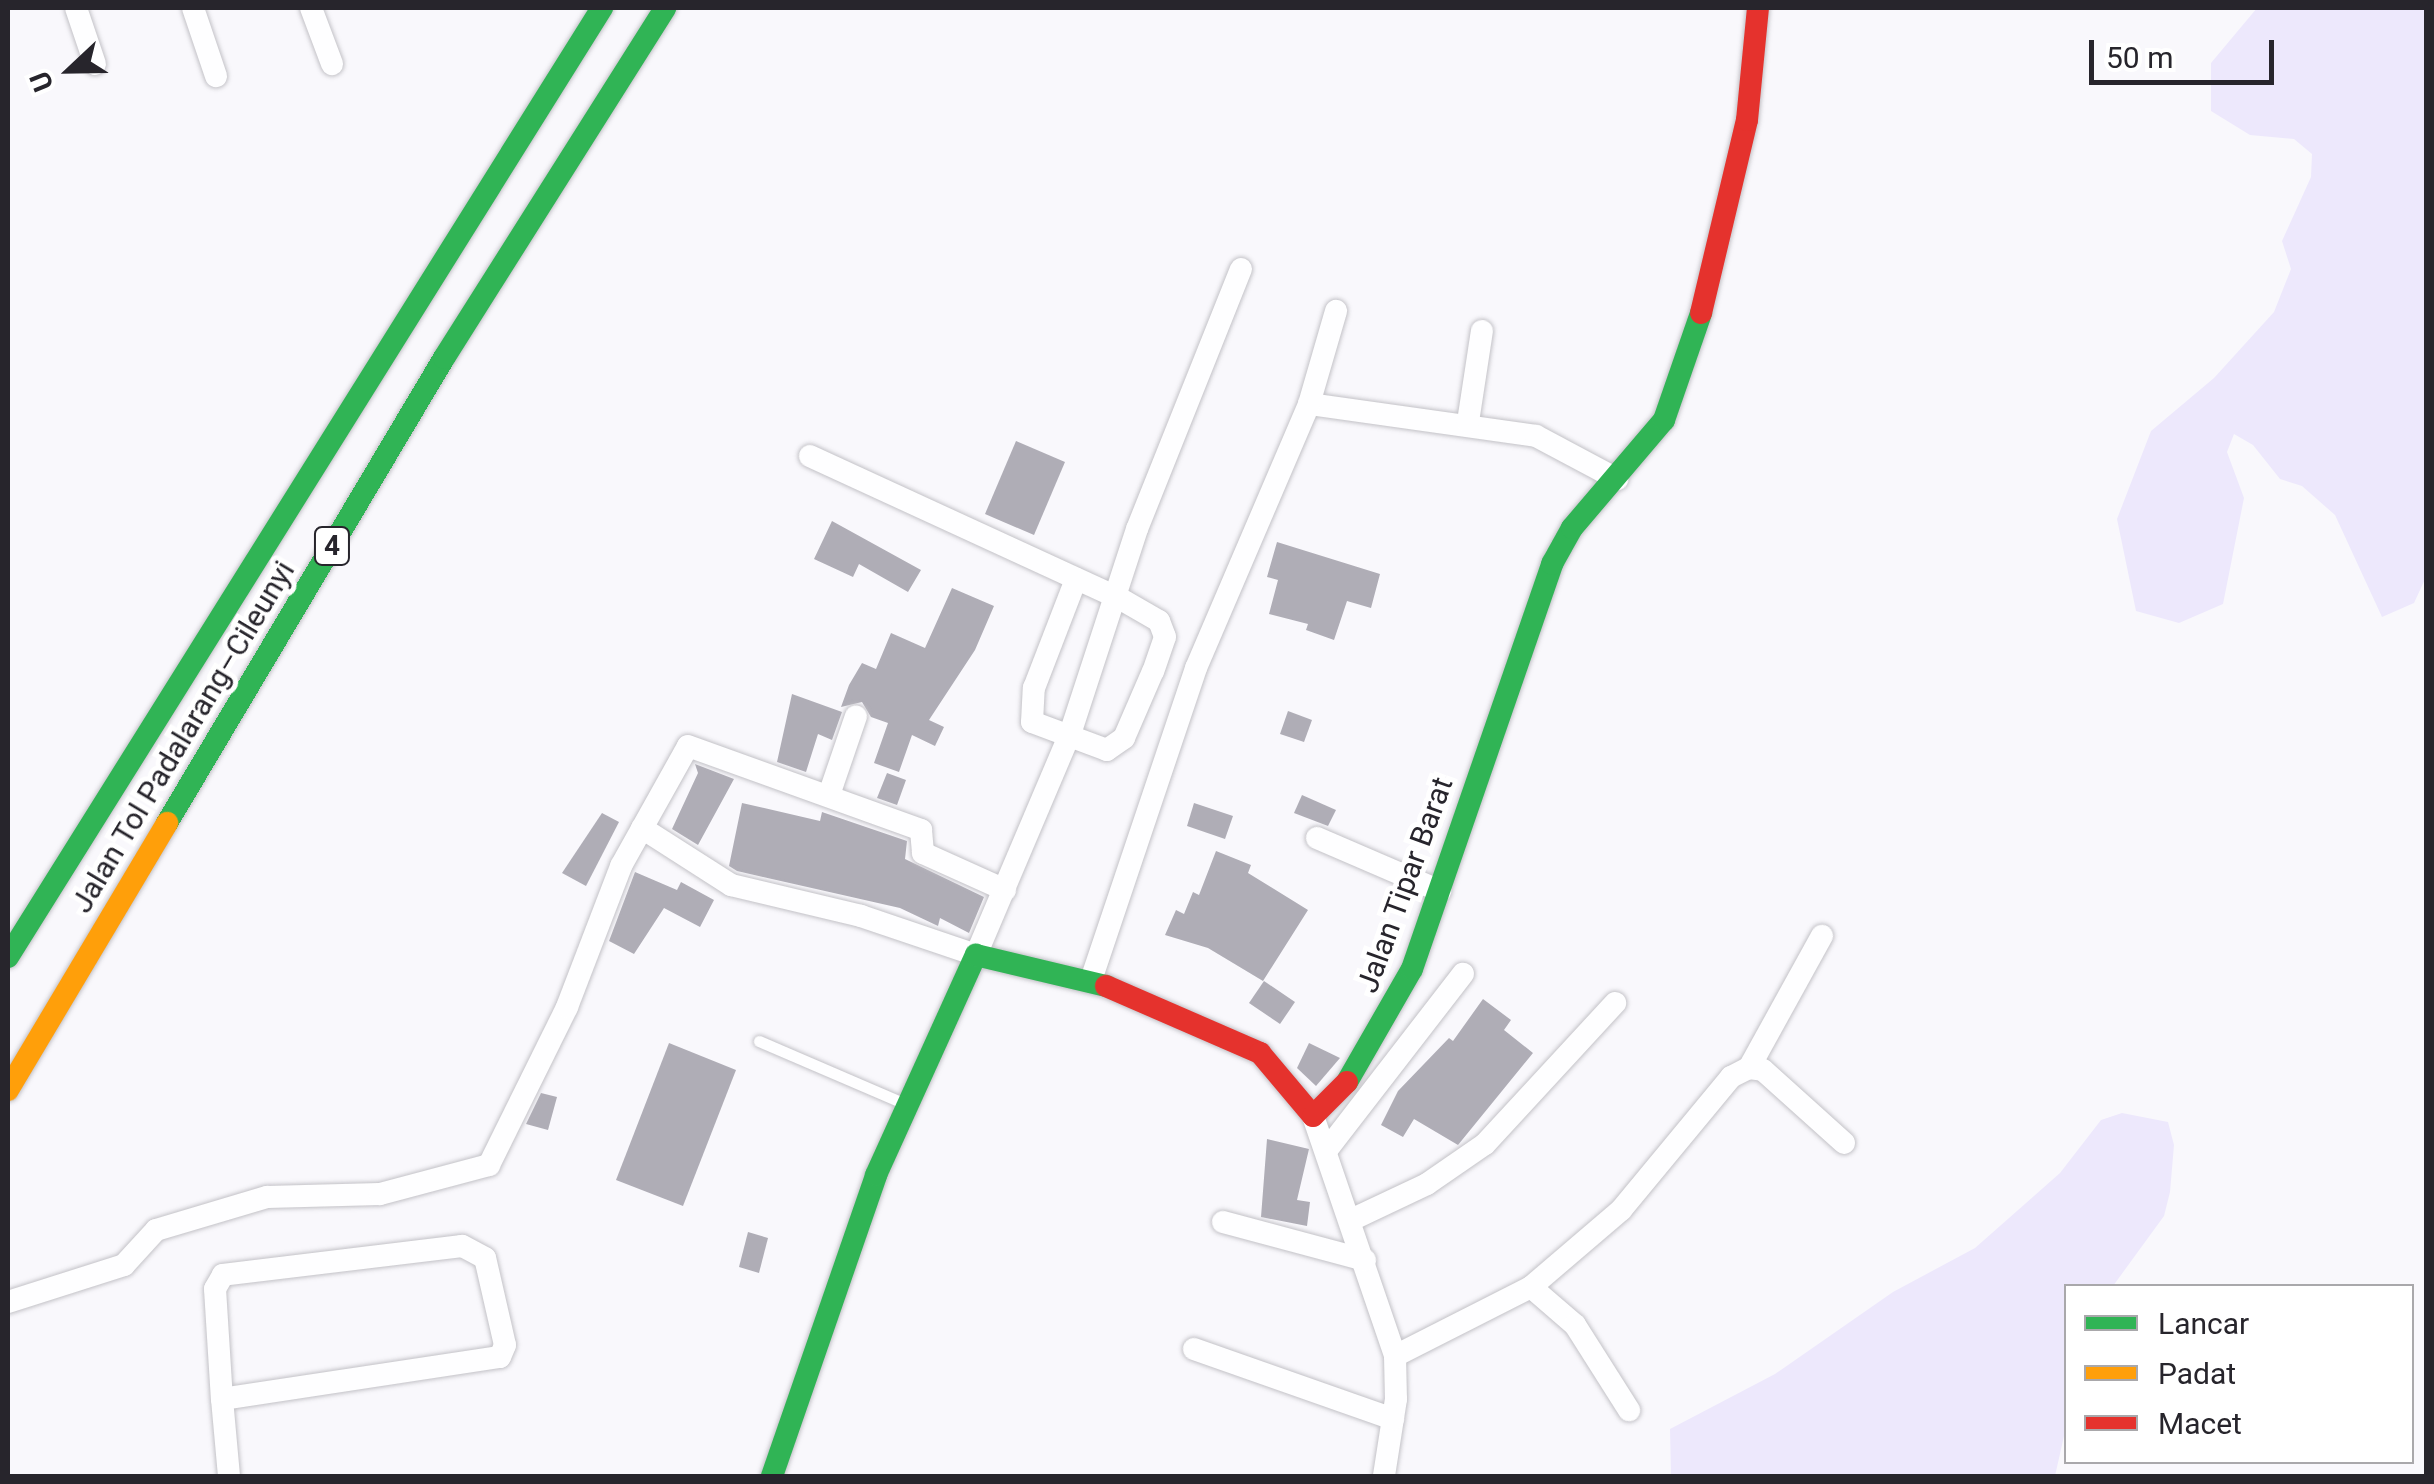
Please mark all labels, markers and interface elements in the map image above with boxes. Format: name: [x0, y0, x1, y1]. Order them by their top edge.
north arrow: [20, 20, 120, 120]
scale bar: [2094, 20, 2279, 82]
text: 50 m: [2106, 40, 2173, 75]
text: U: [23, 67, 60, 96]
road number: 4: [312, 523, 352, 569]
street label: Jalan Tol Padalarang–Cileunyi: [63, 554, 303, 920]
street label: Jalan Tipar Barat: [1349, 772, 1461, 998]
legend: [2064, 1284, 2414, 1464]
text: Lancar: [2158, 1306, 2249, 1341]
text: Padat: [2158, 1356, 2236, 1391]
text: Macet: [2158, 1406, 2242, 1441]

